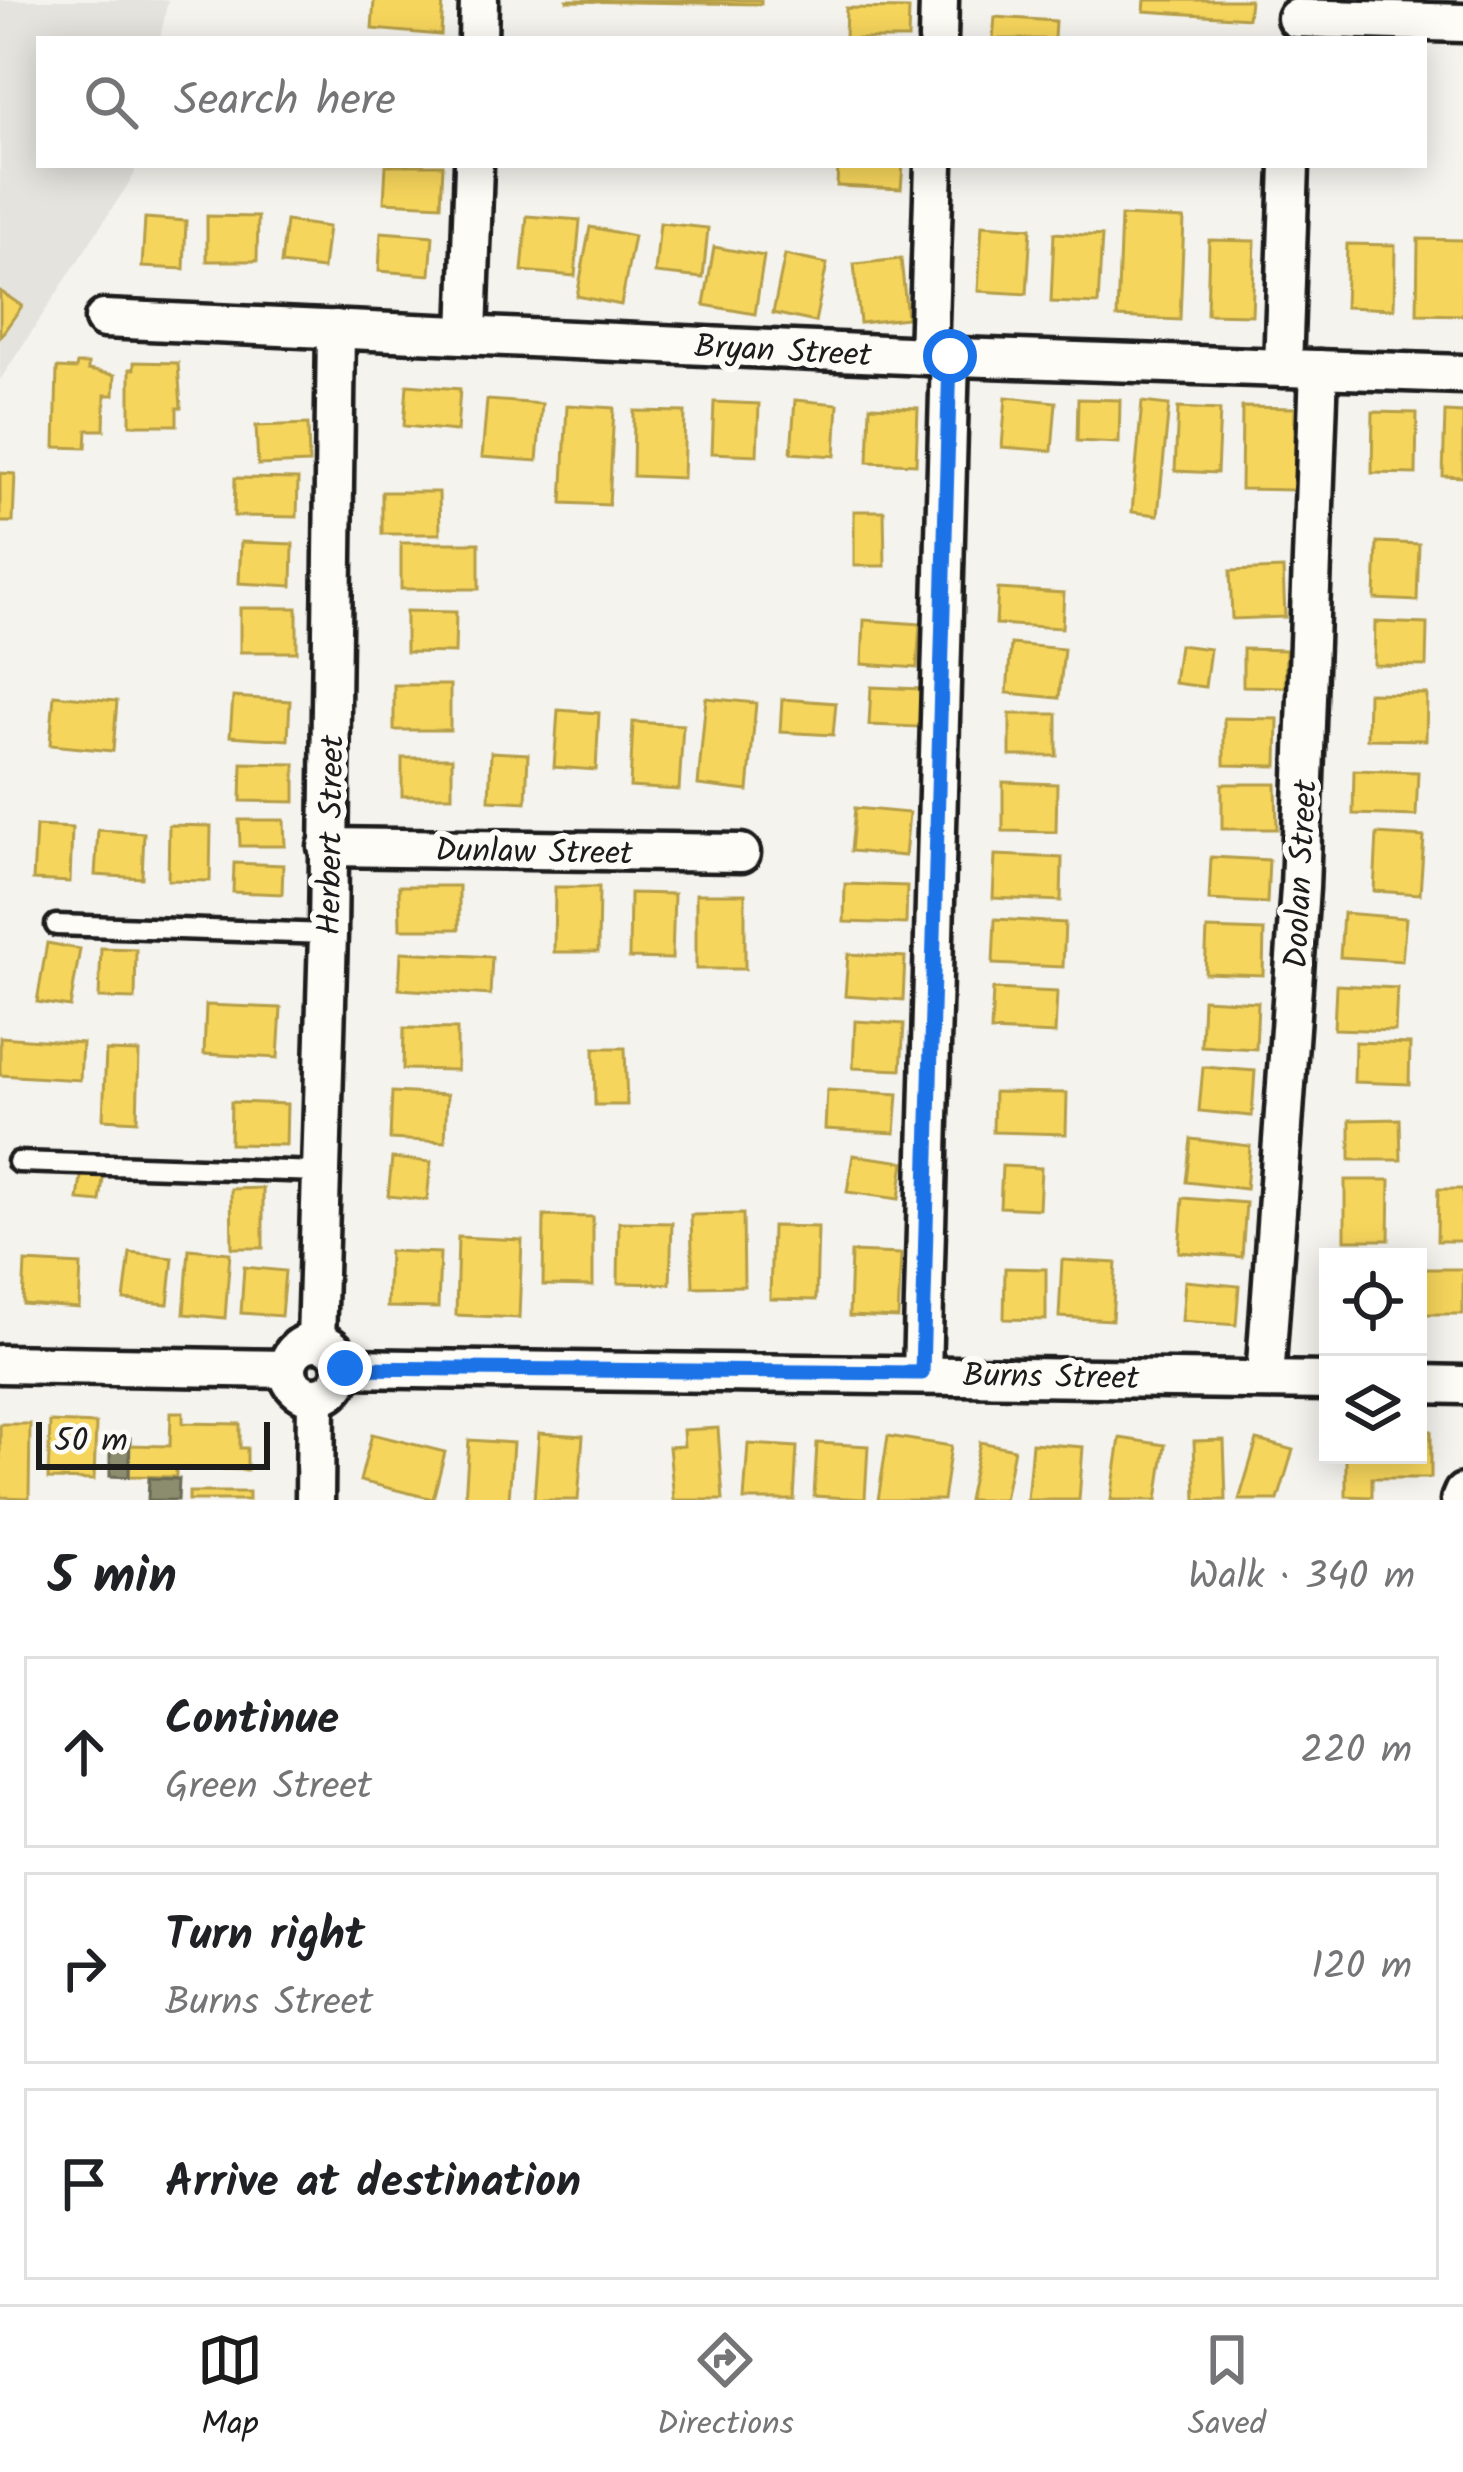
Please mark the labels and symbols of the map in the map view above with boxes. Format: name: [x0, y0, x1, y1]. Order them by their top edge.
street label: Bryan Street: [693, 321, 874, 384]
route start: [923, 329, 977, 383]
street label: Herbert Street: [304, 733, 361, 936]
street label: Doolan Street: [1271, 777, 1334, 970]
street label: Dunlaw Street: [435, 825, 634, 882]
route end: [318, 1341, 372, 1395]
street label: Burns Street: [962, 1350, 1141, 1407]
scale bar: [36, 1416, 270, 1469]

